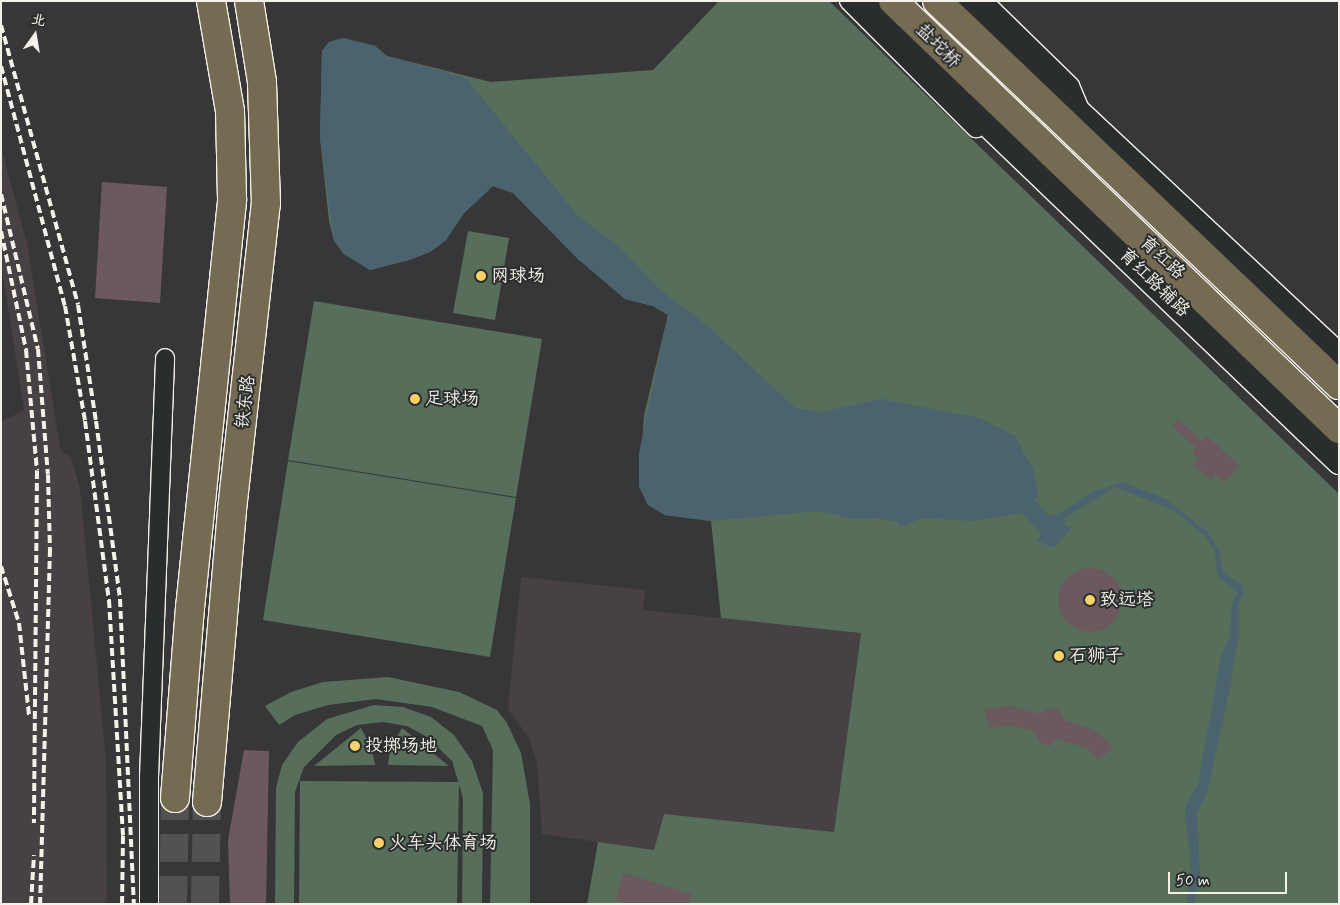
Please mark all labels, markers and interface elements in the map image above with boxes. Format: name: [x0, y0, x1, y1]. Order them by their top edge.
north arrow: [10, 10, 60, 60]
text: 北: [30, 10, 47, 31]
street label: 盐坨桥: [911, 19, 965, 73]
street label: 育红路: [1135, 232, 1189, 284]
street label: 育红路辅路: [1114, 244, 1194, 322]
place label: 网球场: [491, 265, 545, 287]
marker: 网球场: [475, 270, 487, 282]
street label: 铁东路: [232, 374, 260, 430]
place label: 足球场: [425, 388, 479, 410]
marker: 足球场: [409, 393, 421, 405]
place label: 致远塔: [1100, 589, 1154, 611]
marker: 致远塔: [1084, 594, 1096, 606]
place label: 石狮子: [1069, 645, 1123, 667]
marker: 石狮子: [1053, 650, 1065, 662]
place label: 投掷场地: [365, 735, 437, 757]
marker: 投掷场地: [349, 740, 361, 752]
place label: 火车头体育场: [389, 832, 497, 854]
marker: 火车头体育场: [373, 837, 385, 849]
scale bar: [1170, 862, 1289, 894]
text: 50 m: [1176, 871, 1210, 891]

